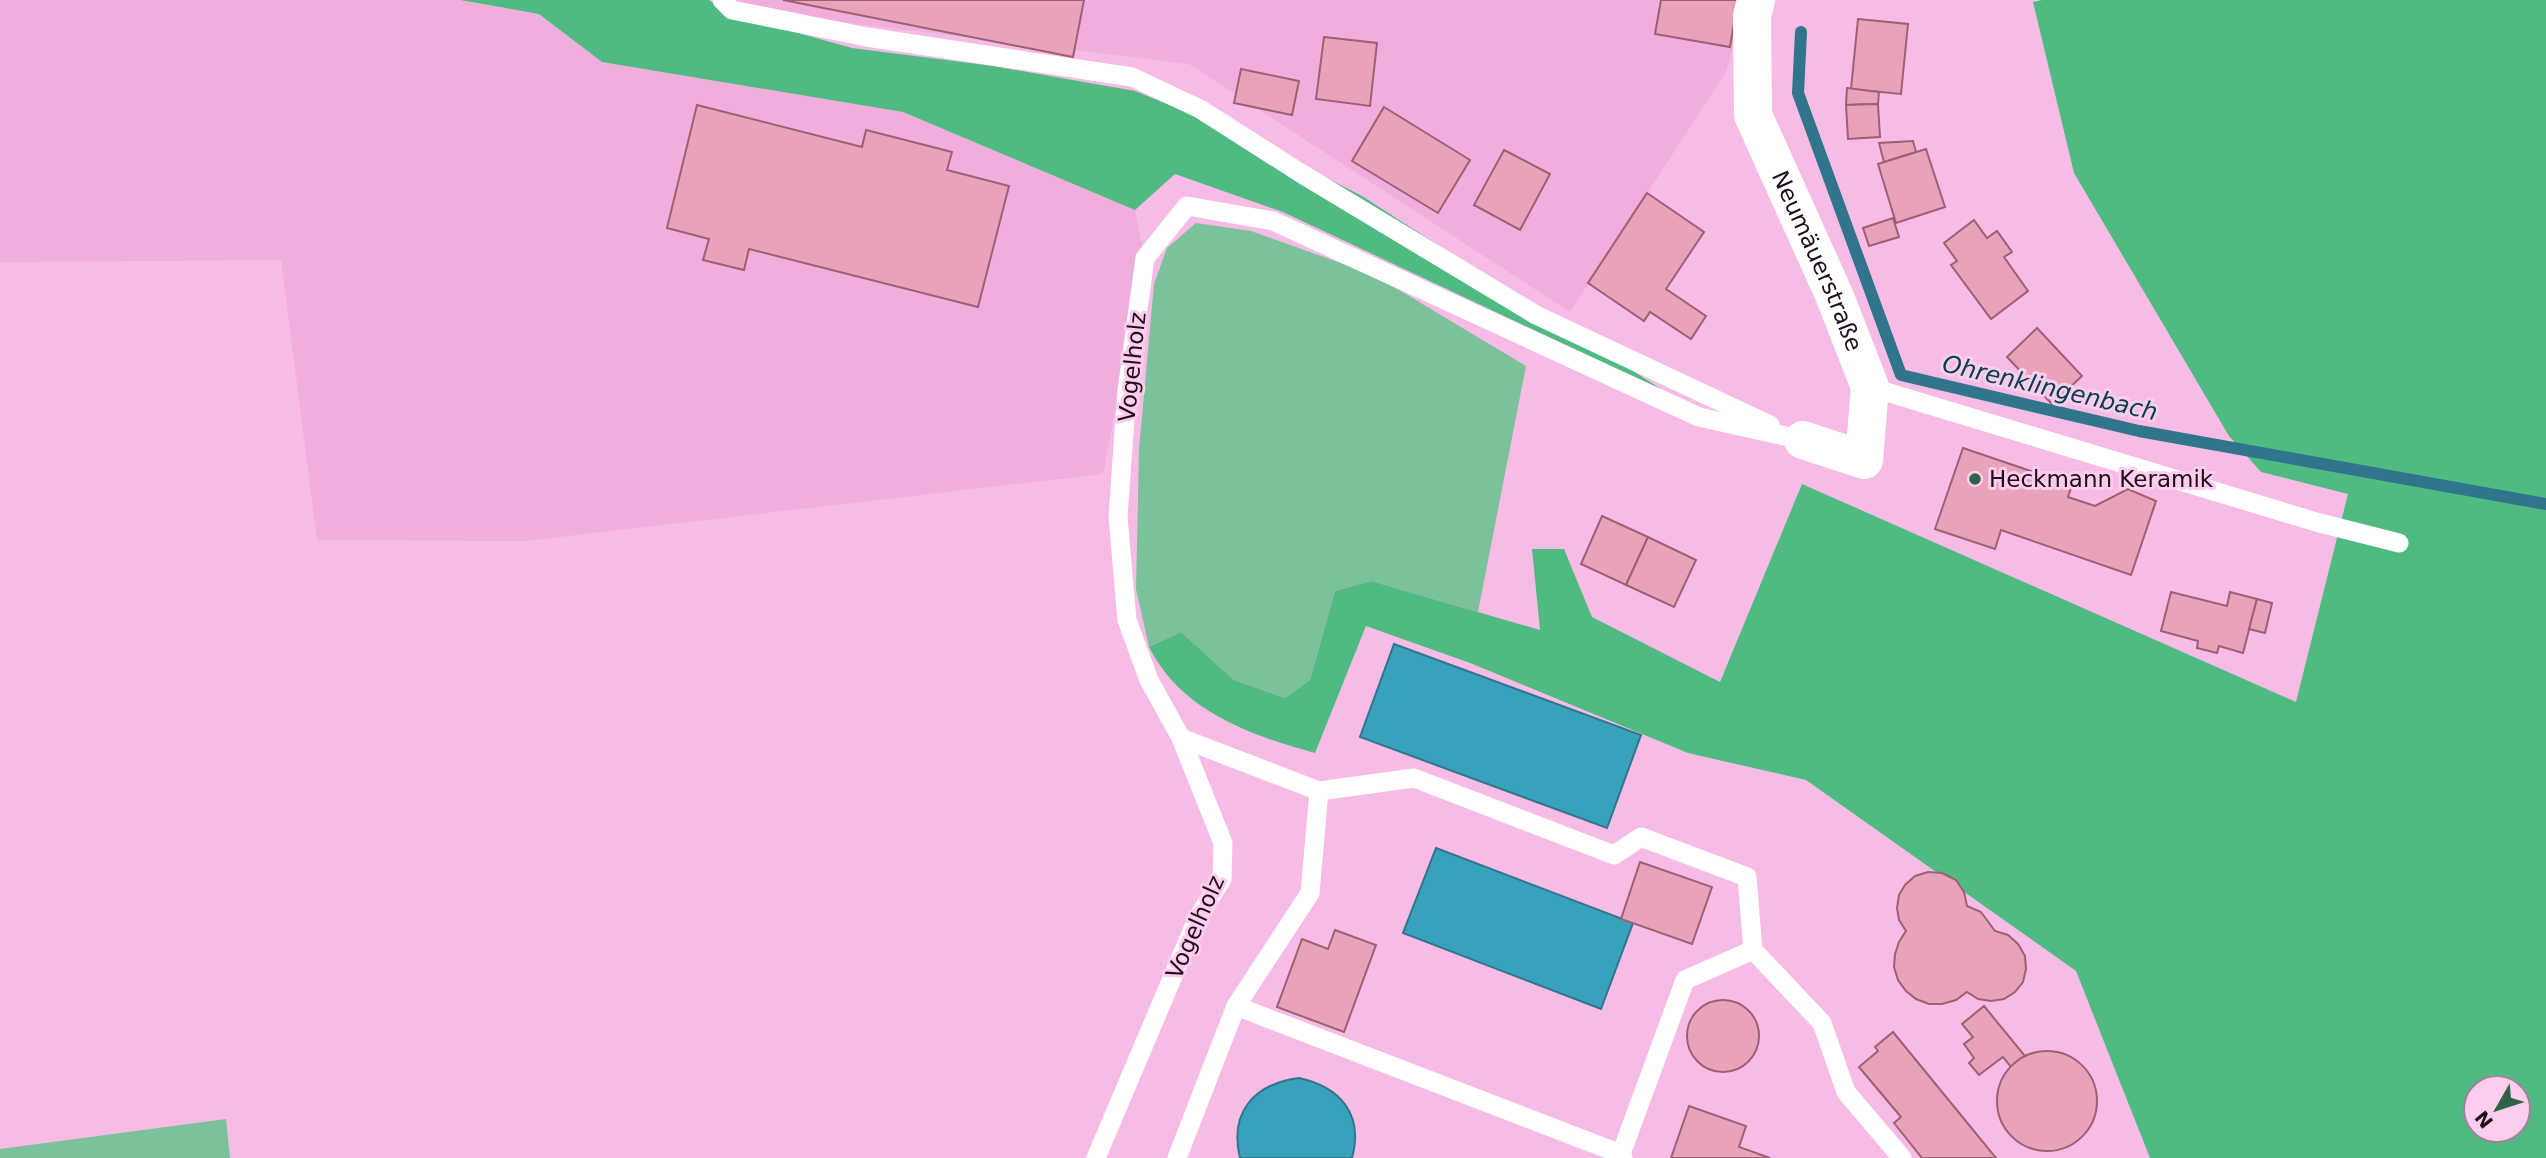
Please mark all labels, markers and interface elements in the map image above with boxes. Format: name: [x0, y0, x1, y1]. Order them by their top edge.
street label: Neumäuerstraße: [1767, 167, 1868, 355]
street label: Vogelholz: [1113, 311, 1151, 423]
water label: Ohrenklingenbach: [1940, 350, 2160, 426]
place label: Heckmann Keramik: [1989, 466, 2214, 492]
marker: Heckmann Keramik: [1967, 471, 1983, 487]
street label: Vogelholz: [1161, 871, 1229, 983]
north arrow: [2462, 1074, 2532, 1144]
text: N: [2470, 1107, 2497, 1133]

